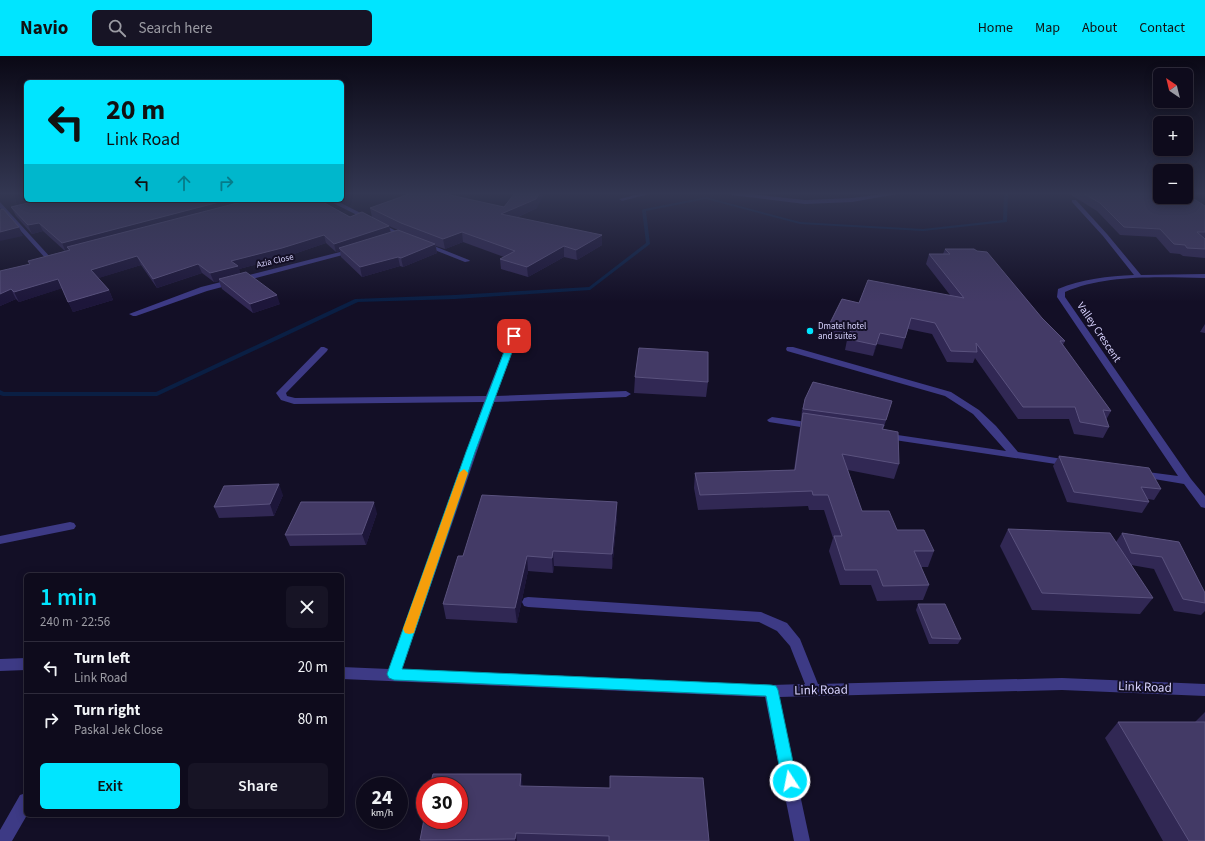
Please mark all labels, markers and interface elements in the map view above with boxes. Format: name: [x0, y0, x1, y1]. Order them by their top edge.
search box: [92, 10, 372, 46]
text: Navio: [20, 15, 68, 42]
icon: search: [106, 17, 128, 39]
text: Search here: [138, 18, 212, 39]
text: Home: [978, 18, 1013, 38]
text: Map: [1035, 18, 1060, 38]
text: About: [1082, 18, 1117, 38]
text: Contact: [1139, 18, 1185, 38]
north arrow: [1153, 68, 1193, 108]
map controls: [1153, 68, 1193, 204]
text: 20 m: [106, 90, 165, 130]
icon: left: [40, 96, 92, 148]
button: +: [1153, 116, 1193, 156]
text: Link Road: [106, 127, 180, 152]
button: −: [1153, 164, 1193, 204]
icon: left: [131, 172, 153, 194]
icon: ahead: [173, 172, 195, 194]
icon: right: [215, 172, 237, 194]
street label: Azia Close: [255, 250, 295, 272]
street label: Valley Crescent: [1073, 299, 1125, 365]
pin: [497, 319, 531, 353]
place label: Dmatel hotel and suites: [818, 320, 866, 343]
icon: arrive: [503, 325, 525, 347]
marker: Dmatel hotel and suites: [805, 326, 815, 336]
text: 1 min: [40, 580, 97, 615]
button: close: [286, 586, 328, 628]
text: 240 m · 22:56: [40, 613, 110, 631]
text: Turn left: [74, 648, 130, 669]
icon: left: [40, 657, 62, 679]
text: 20 m: [298, 657, 328, 678]
text: Link Road: [74, 669, 128, 687]
street label: Link Road: [1118, 677, 1172, 697]
street label: Link Road: [794, 681, 848, 699]
text: Turn right: [74, 700, 140, 721]
icon: right: [40, 709, 62, 731]
text: 80 m: [298, 709, 328, 730]
text: Paskal Jek Close: [74, 721, 163, 739]
position arrow: [769, 760, 811, 802]
button: Exit: [40, 763, 180, 809]
button: Share: [188, 763, 328, 809]
speed limit sign: 30: [416, 777, 468, 829]
text: 24: [371, 784, 393, 812]
text: km/h: [371, 806, 393, 820]

